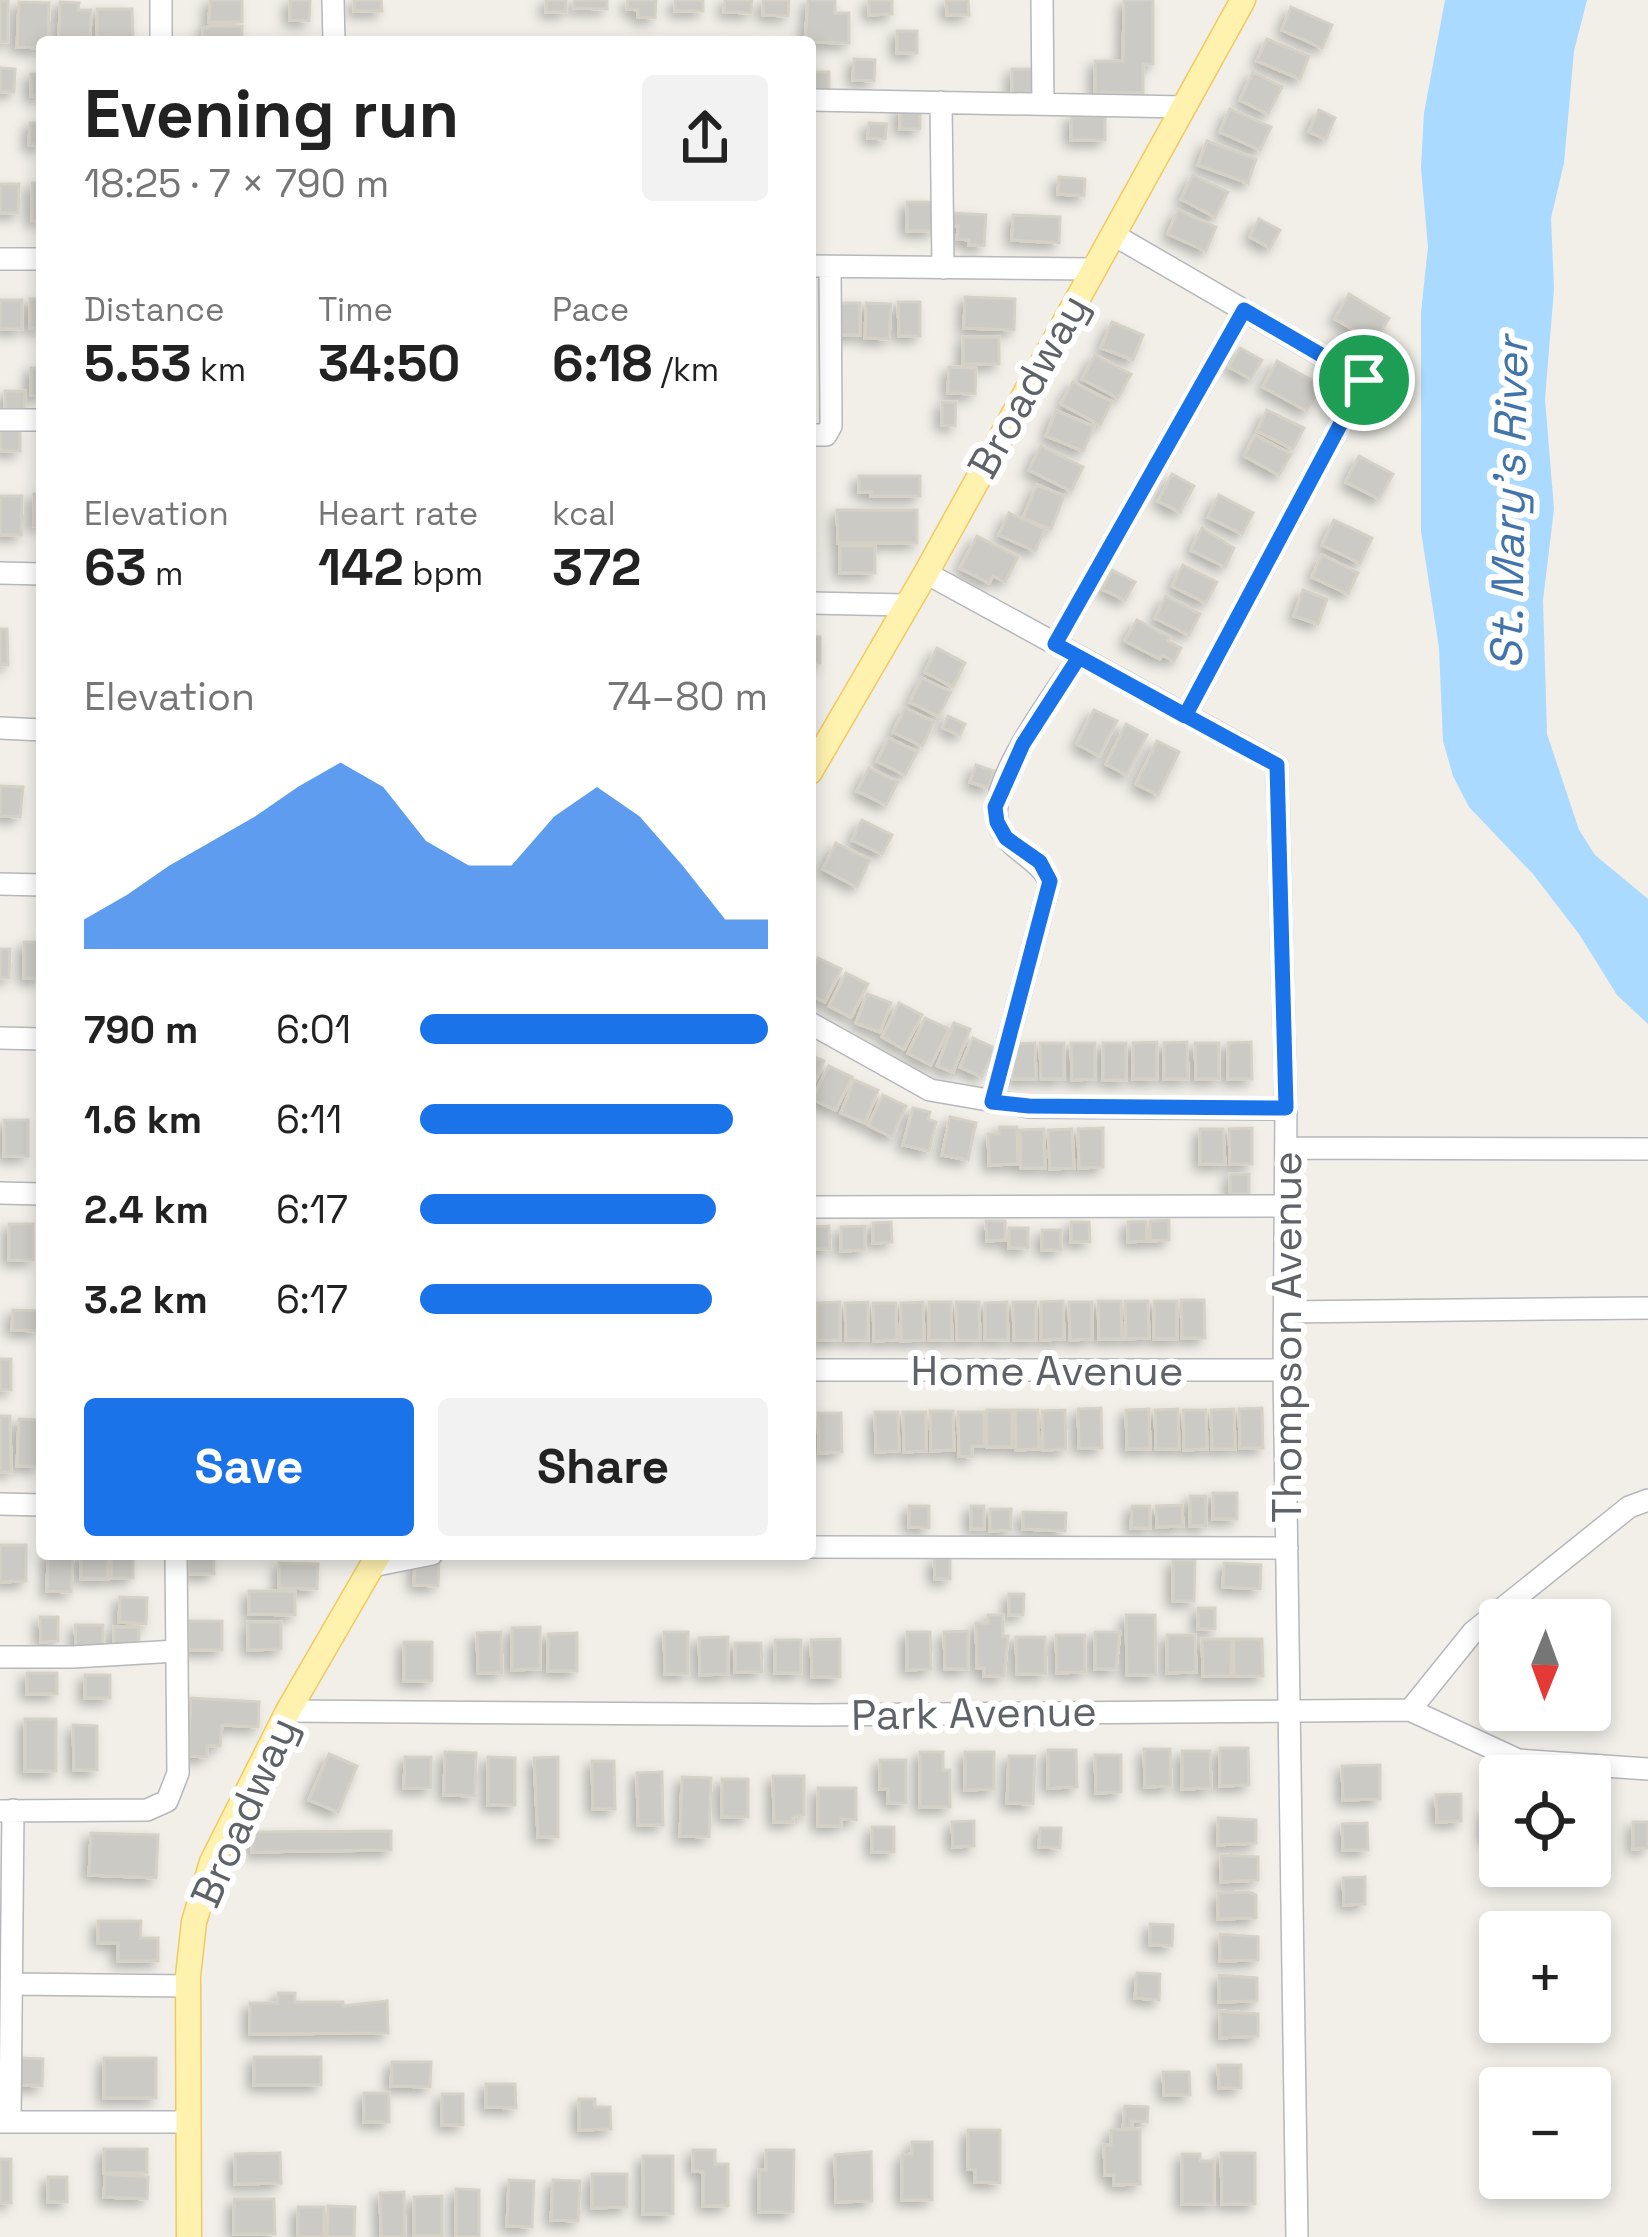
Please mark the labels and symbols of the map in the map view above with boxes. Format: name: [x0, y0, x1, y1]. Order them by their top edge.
street label: Broadway: [956, 285, 1100, 487]
pin: [1313, 329, 1415, 431]
water label: St. Mary's River: [1478, 333, 1540, 669]
street label: Thompson Avenue: [1260, 1151, 1313, 1523]
street label: Home Avenue: [910, 1344, 1184, 1397]
north arrow: [1479, 1599, 1611, 1731]
street label: Park Avenue: [851, 1684, 1097, 1742]
street label: Broadway: [179, 1709, 309, 1915]

